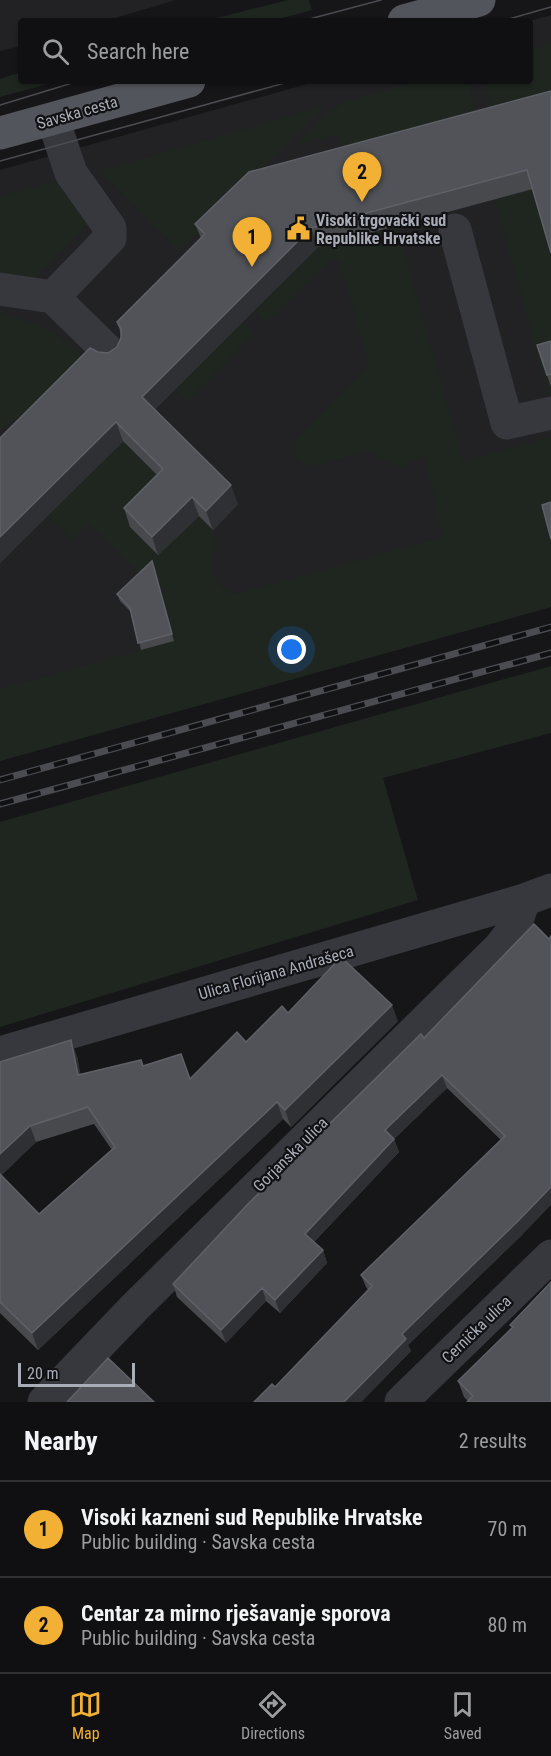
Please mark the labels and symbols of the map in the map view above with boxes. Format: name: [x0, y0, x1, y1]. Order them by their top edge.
street label: Savska cesta: [35, 92, 120, 133]
pin: 2: [342, 152, 382, 202]
place label: Visoki trgovački sud Republike Hrvatske: [316, 211, 446, 248]
public building icon: Visoki trgovački sud Republike Hrvatske: [285, 216, 311, 242]
pin: 1: [232, 218, 272, 267]
your location: [277, 635, 306, 664]
street label: Ulica Florijana Andrašeca: [196, 941, 356, 1004]
street label: Gorjanska ulica: [249, 1113, 331, 1195]
street label: Cernička ulica: [438, 1292, 515, 1367]
scale bar: [18, 1360, 135, 1388]

